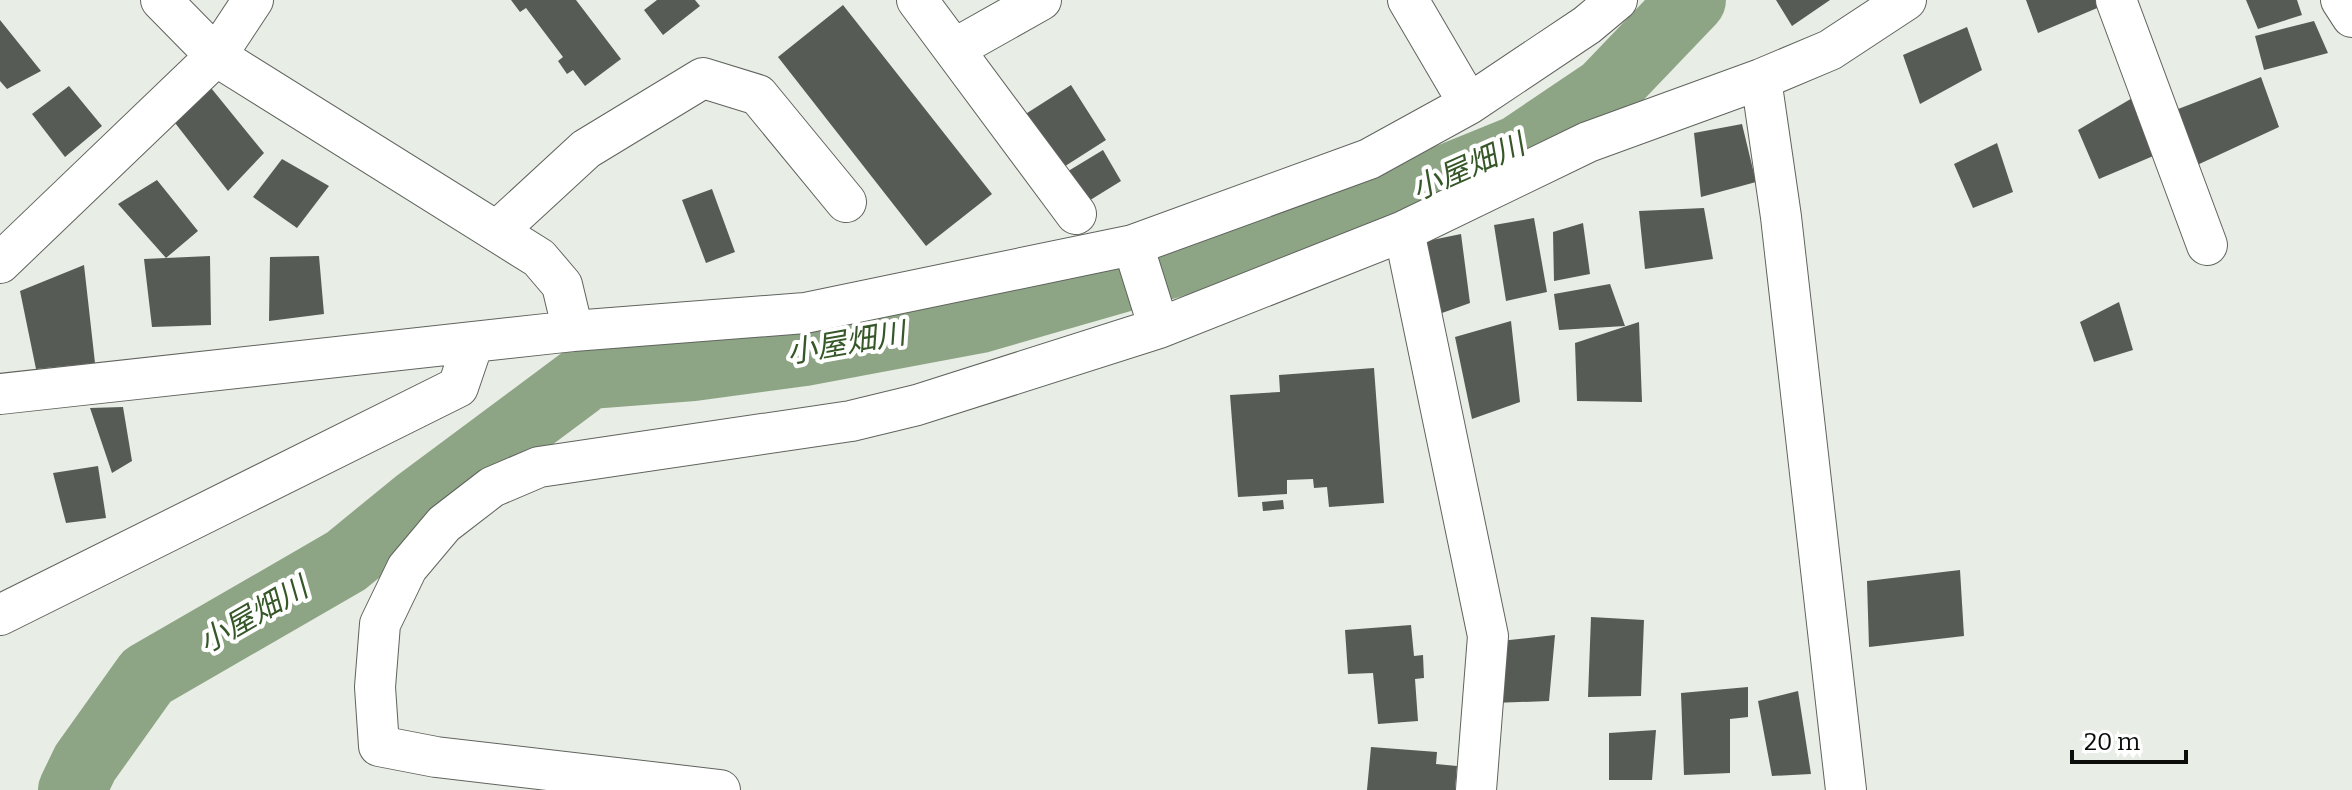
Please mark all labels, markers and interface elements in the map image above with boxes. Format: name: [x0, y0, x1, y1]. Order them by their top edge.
water label: 小屋畑川: [1406, 125, 1533, 208]
water label: 小屋畑川: [784, 314, 911, 371]
water label: 小屋畑川: [192, 568, 317, 661]
scale bar: [2072, 714, 2186, 764]
text: 20 m: [2084, 728, 2140, 756]

